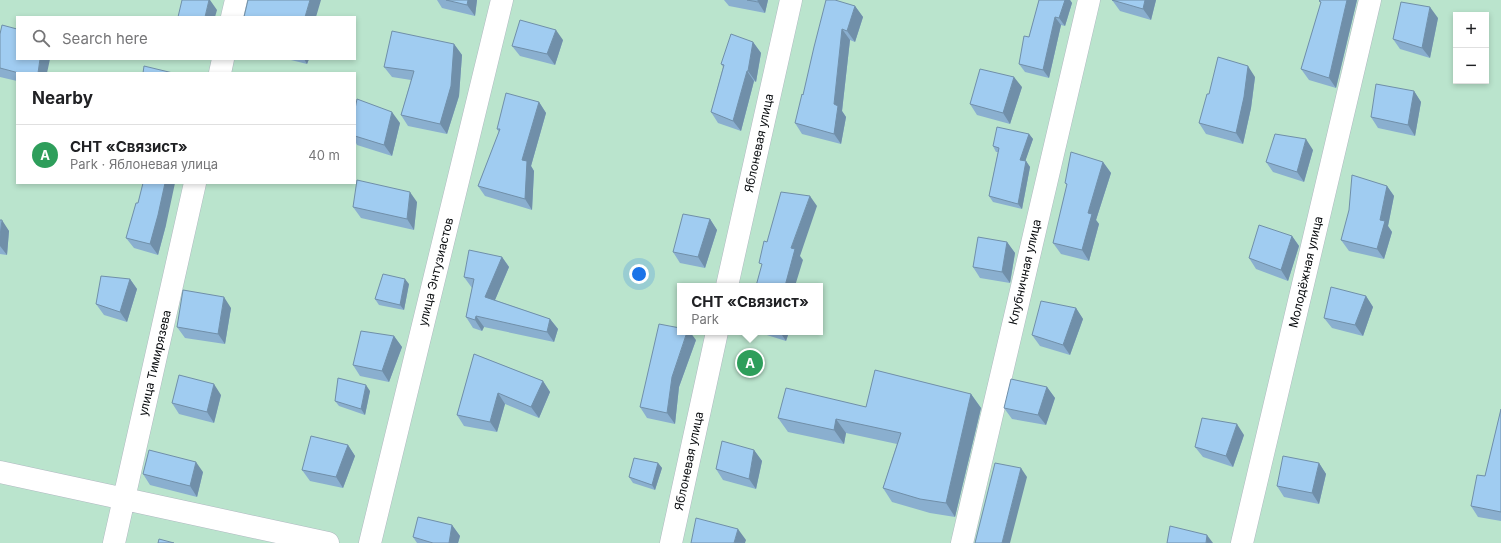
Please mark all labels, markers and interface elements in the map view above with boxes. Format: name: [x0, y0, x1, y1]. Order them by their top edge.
map controls: [1453, 12, 1489, 84]
button: +: [1453, 12, 1489, 48]
search box: [16, 16, 356, 60]
icon: search: [30, 27, 52, 49]
text: Search here: [62, 29, 148, 48]
button: −: [1453, 48, 1489, 84]
text: Nearby: [32, 88, 93, 108]
street label: Яблоневая улица: [741, 92, 776, 194]
text: СНТ «Связист»: [70, 137, 188, 156]
text: A: [40, 147, 50, 163]
text: 40 m: [308, 147, 340, 163]
text: Park · Яблоневая улица: [70, 156, 218, 172]
street label: Молодёжная улица: [1285, 215, 1326, 329]
street label: улица Энтузиастов: [415, 216, 456, 328]
street label: Клубничная улица: [1005, 218, 1044, 326]
your location: [629, 264, 649, 284]
popup: [677, 283, 823, 335]
text: СНТ «Связист»: [691, 292, 809, 311]
street label: улица Тимирязева: [135, 308, 174, 417]
text: Park: [691, 311, 719, 327]
pin: A: [737, 348, 763, 378]
street label: Яблоневая улица: [671, 410, 706, 512]

